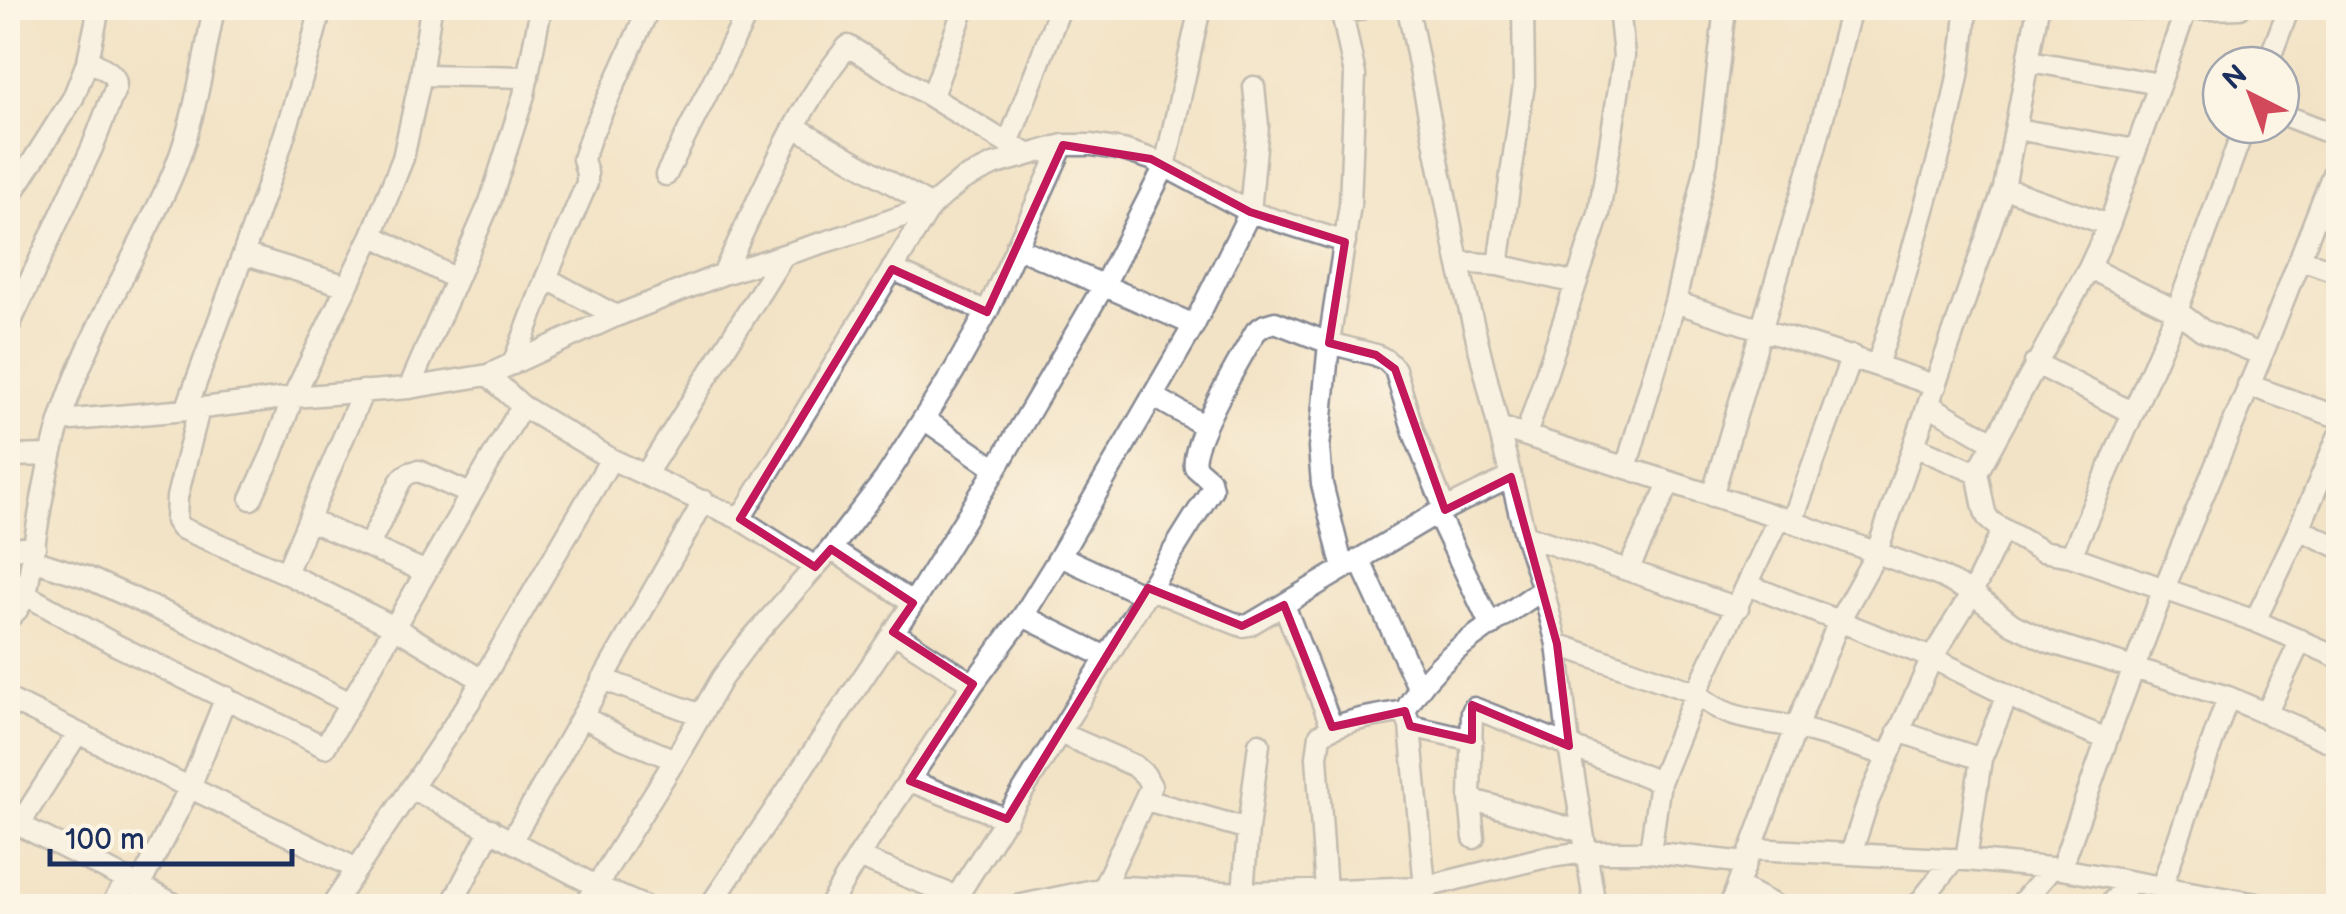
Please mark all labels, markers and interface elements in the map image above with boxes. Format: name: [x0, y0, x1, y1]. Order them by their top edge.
north arrow: [2201, 45, 2301, 145]
text: N: [2216, 58, 2254, 97]
scale bar: [50, 804, 292, 866]
text: 100 m: [65, 822, 145, 858]

